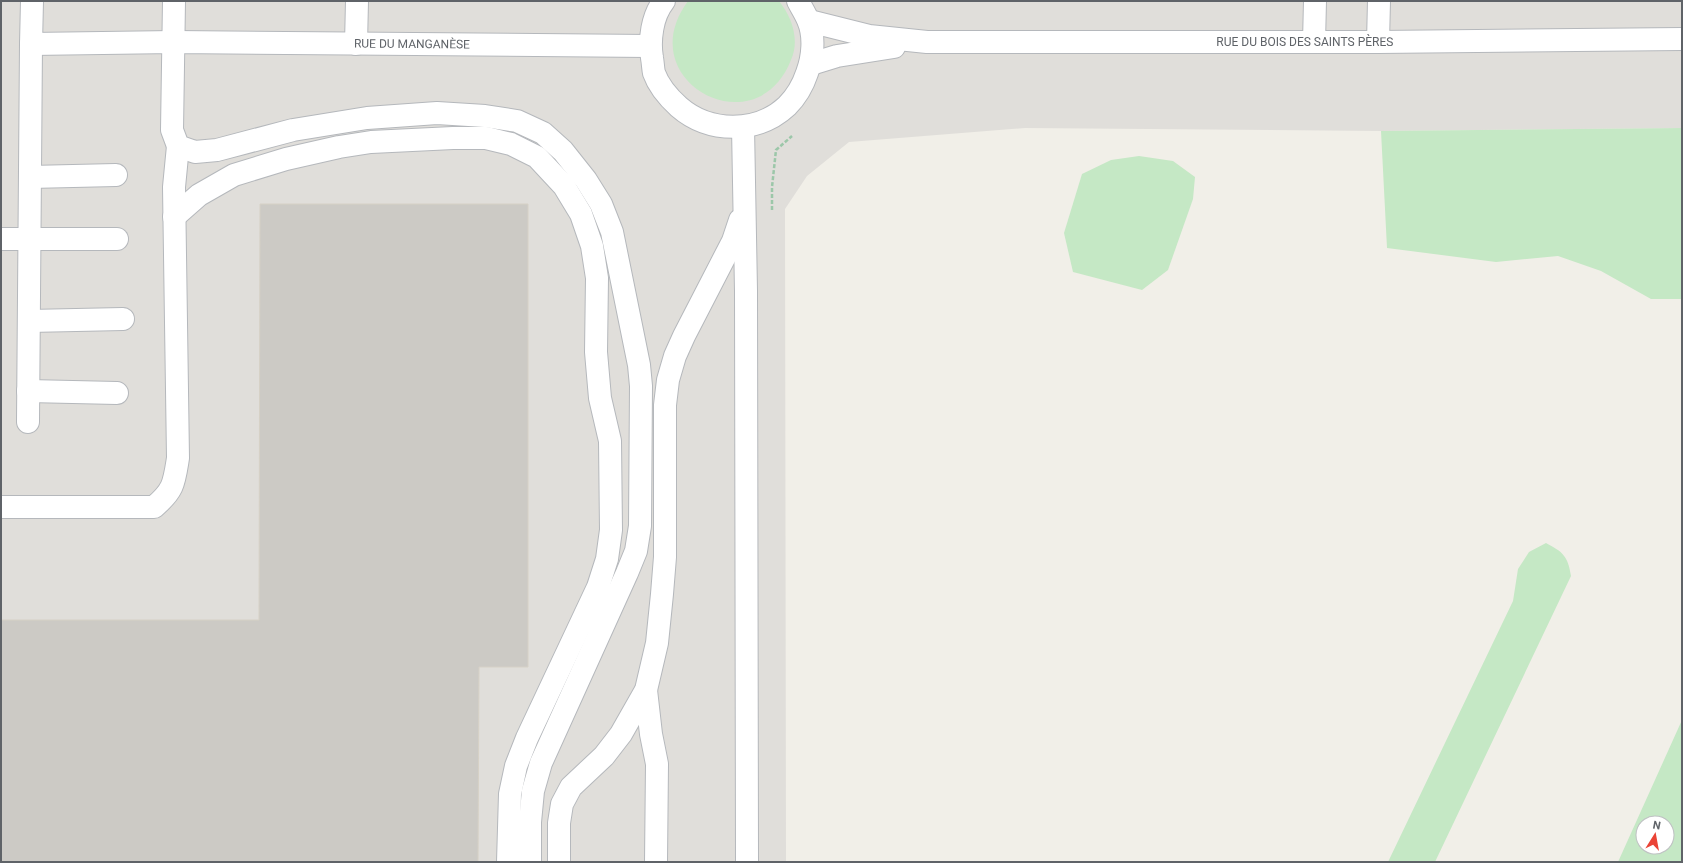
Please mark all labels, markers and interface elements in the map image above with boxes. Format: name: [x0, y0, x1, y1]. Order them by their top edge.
street label: RUE DU BOIS DES SAINTS PÈRES: [1216, 34, 1393, 49]
street label: RUE DU MANGANÈSE: [354, 36, 470, 51]
north arrow: [1635, 815, 1675, 855]
text: N: [1652, 819, 1662, 833]

